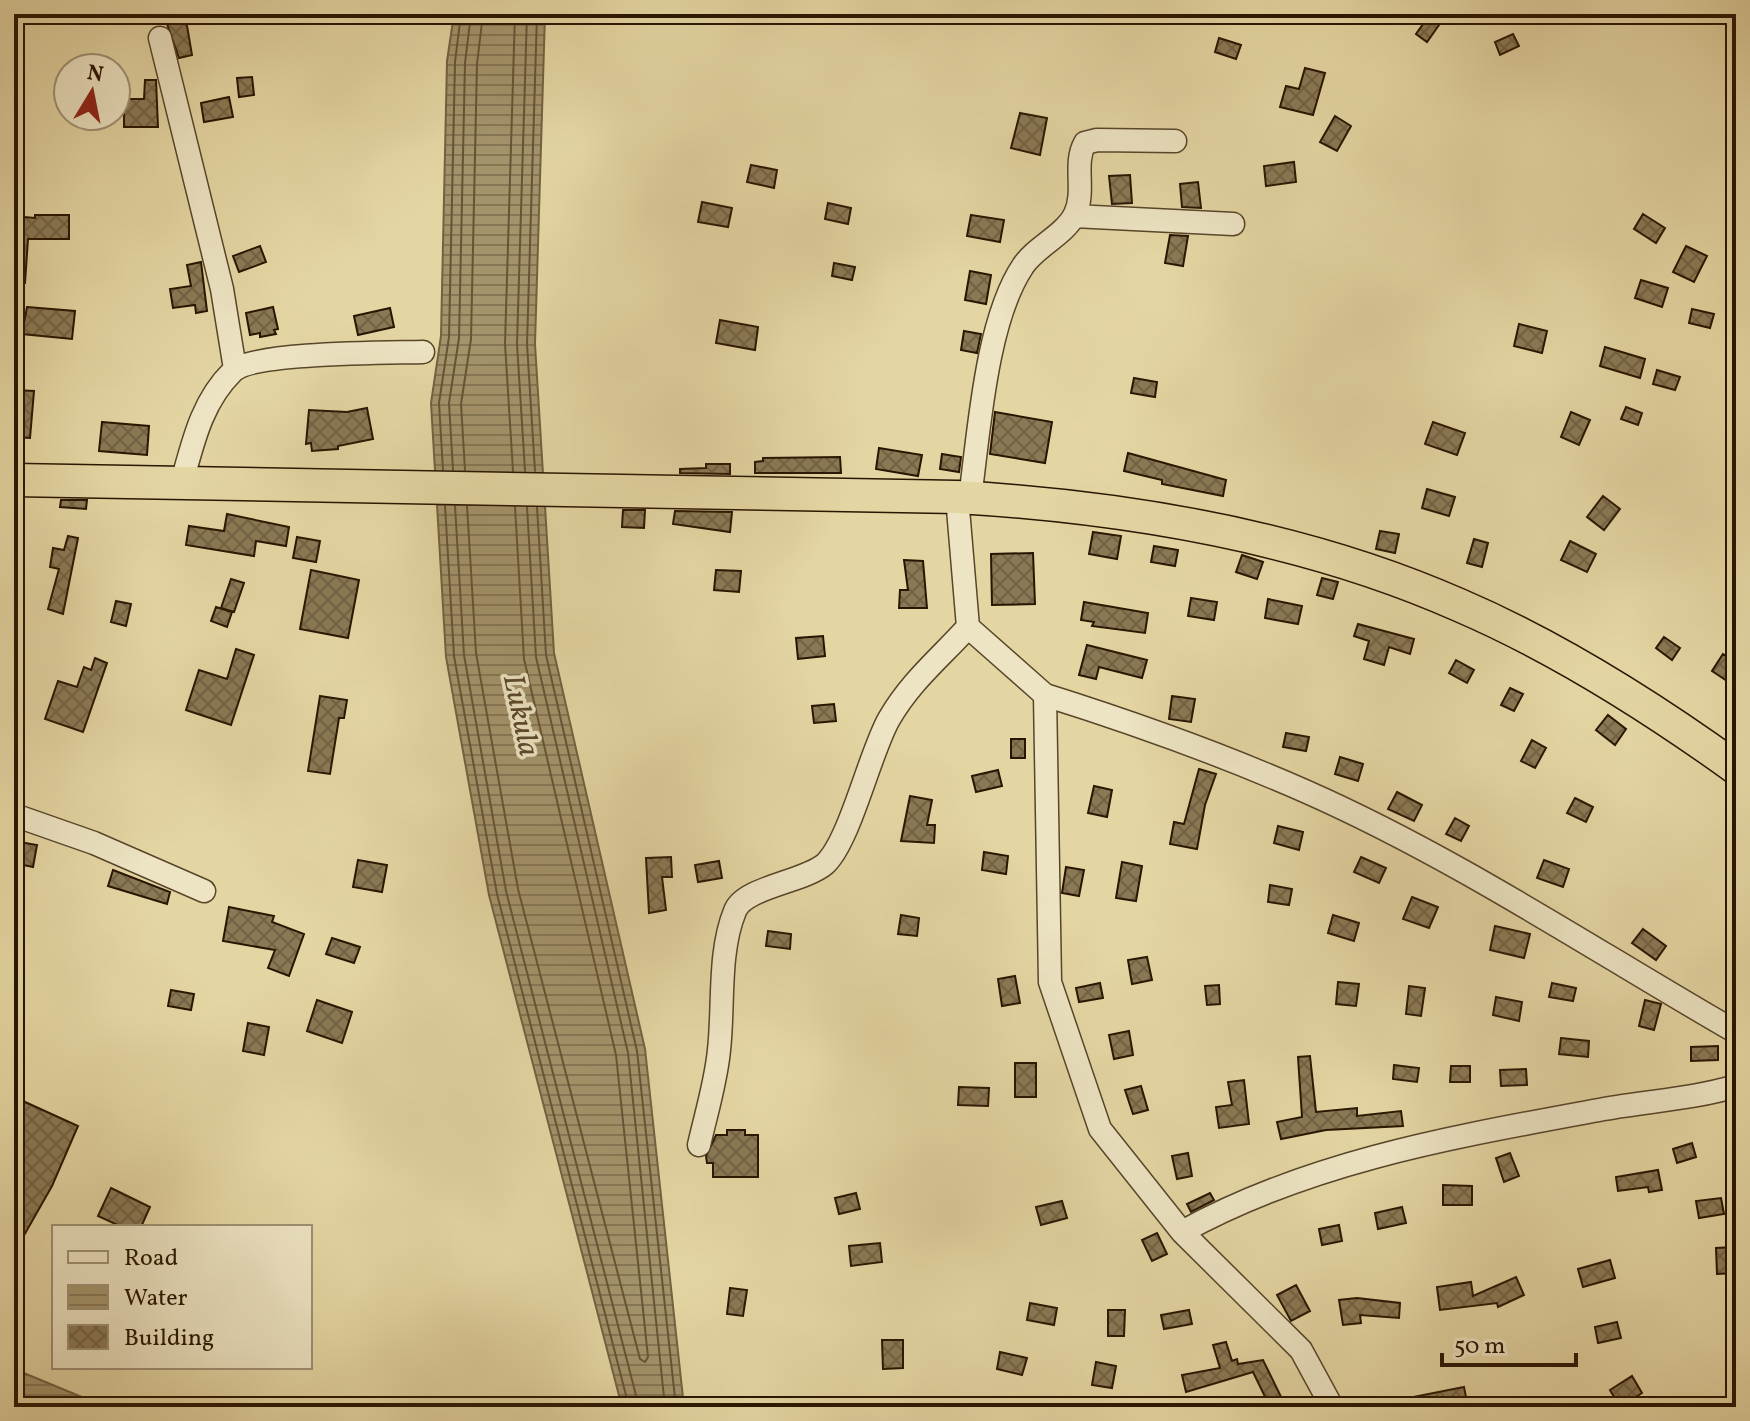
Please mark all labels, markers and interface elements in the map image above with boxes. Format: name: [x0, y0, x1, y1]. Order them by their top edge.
north arrow: [52, 52, 132, 132]
text: N: [84, 58, 106, 91]
water label: Lukula: [491, 671, 549, 760]
legend: [52, 1225, 312, 1369]
text: Road: [124, 1242, 178, 1276]
text: Water: [124, 1282, 188, 1316]
scale bar: [1442, 1317, 1576, 1367]
text: Building: [124, 1322, 214, 1356]
text: 50 m: [1454, 1330, 1506, 1364]

